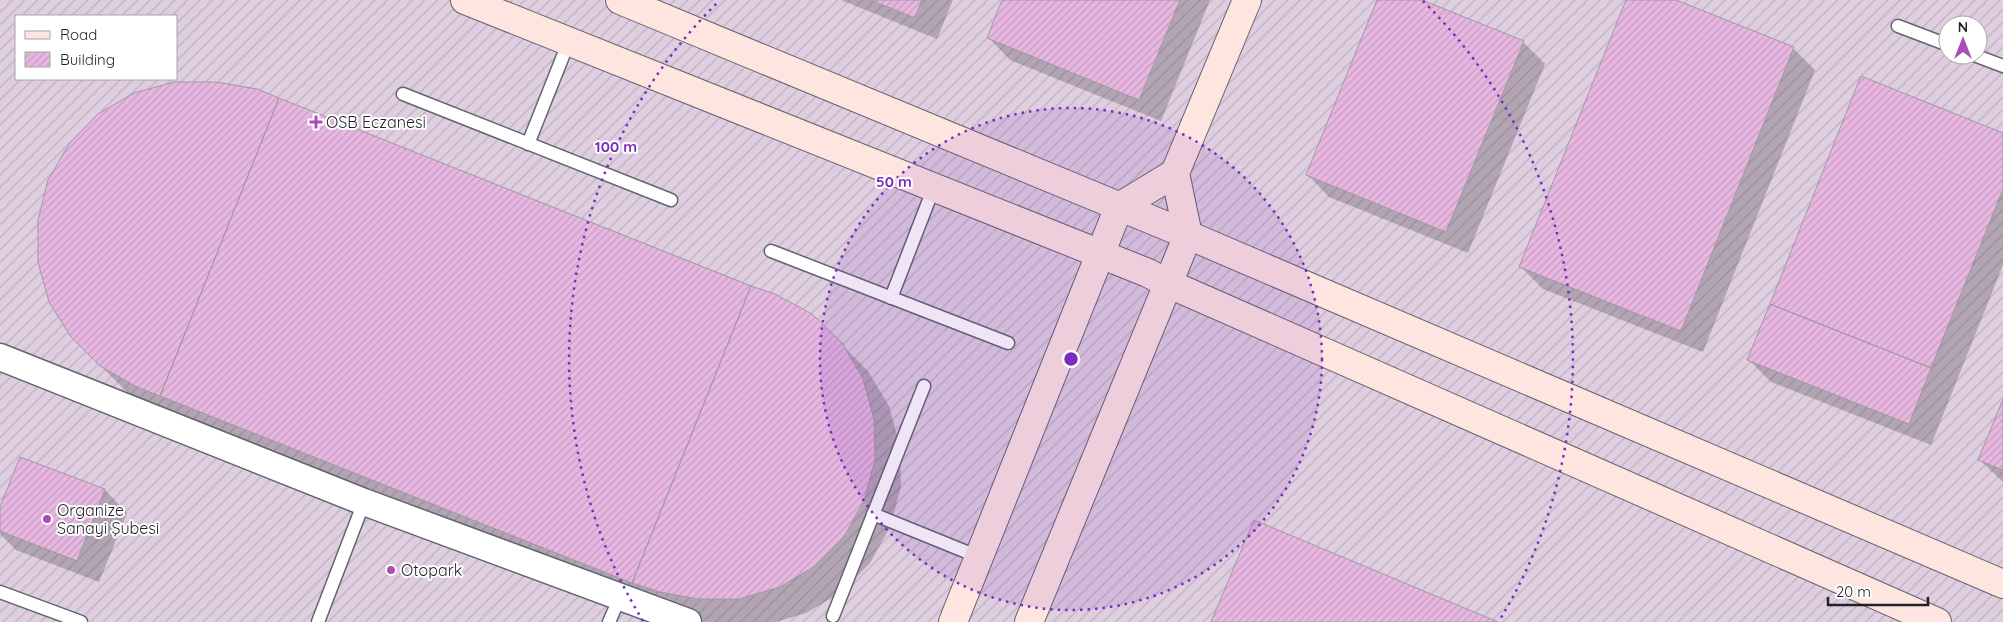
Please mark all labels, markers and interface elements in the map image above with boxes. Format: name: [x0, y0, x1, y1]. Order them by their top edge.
legend: [15, 15, 178, 80]
north arrow: [1938, 15, 1988, 65]
text: N: [1958, 18, 1968, 36]
text: Road: [60, 25, 97, 44]
text: Building: [60, 50, 115, 69]
place label: OSB Eczanesi: [326, 112, 426, 132]
marker: OSB Eczanesi: [310, 116, 322, 128]
text: 100 m: [595, 137, 637, 156]
text: 50 m: [876, 172, 912, 191]
centre of rings: [1062, 350, 1080, 368]
place label: Organize Sanayi Şubesi: [57, 500, 159, 538]
marker: Organize Sanayi Şubesi: [41, 513, 53, 525]
place label: Otopark: [401, 560, 462, 580]
marker: Otopark: [385, 564, 397, 576]
scale bar: [1828, 574, 1928, 606]
text: 20 m: [1836, 582, 1871, 601]

